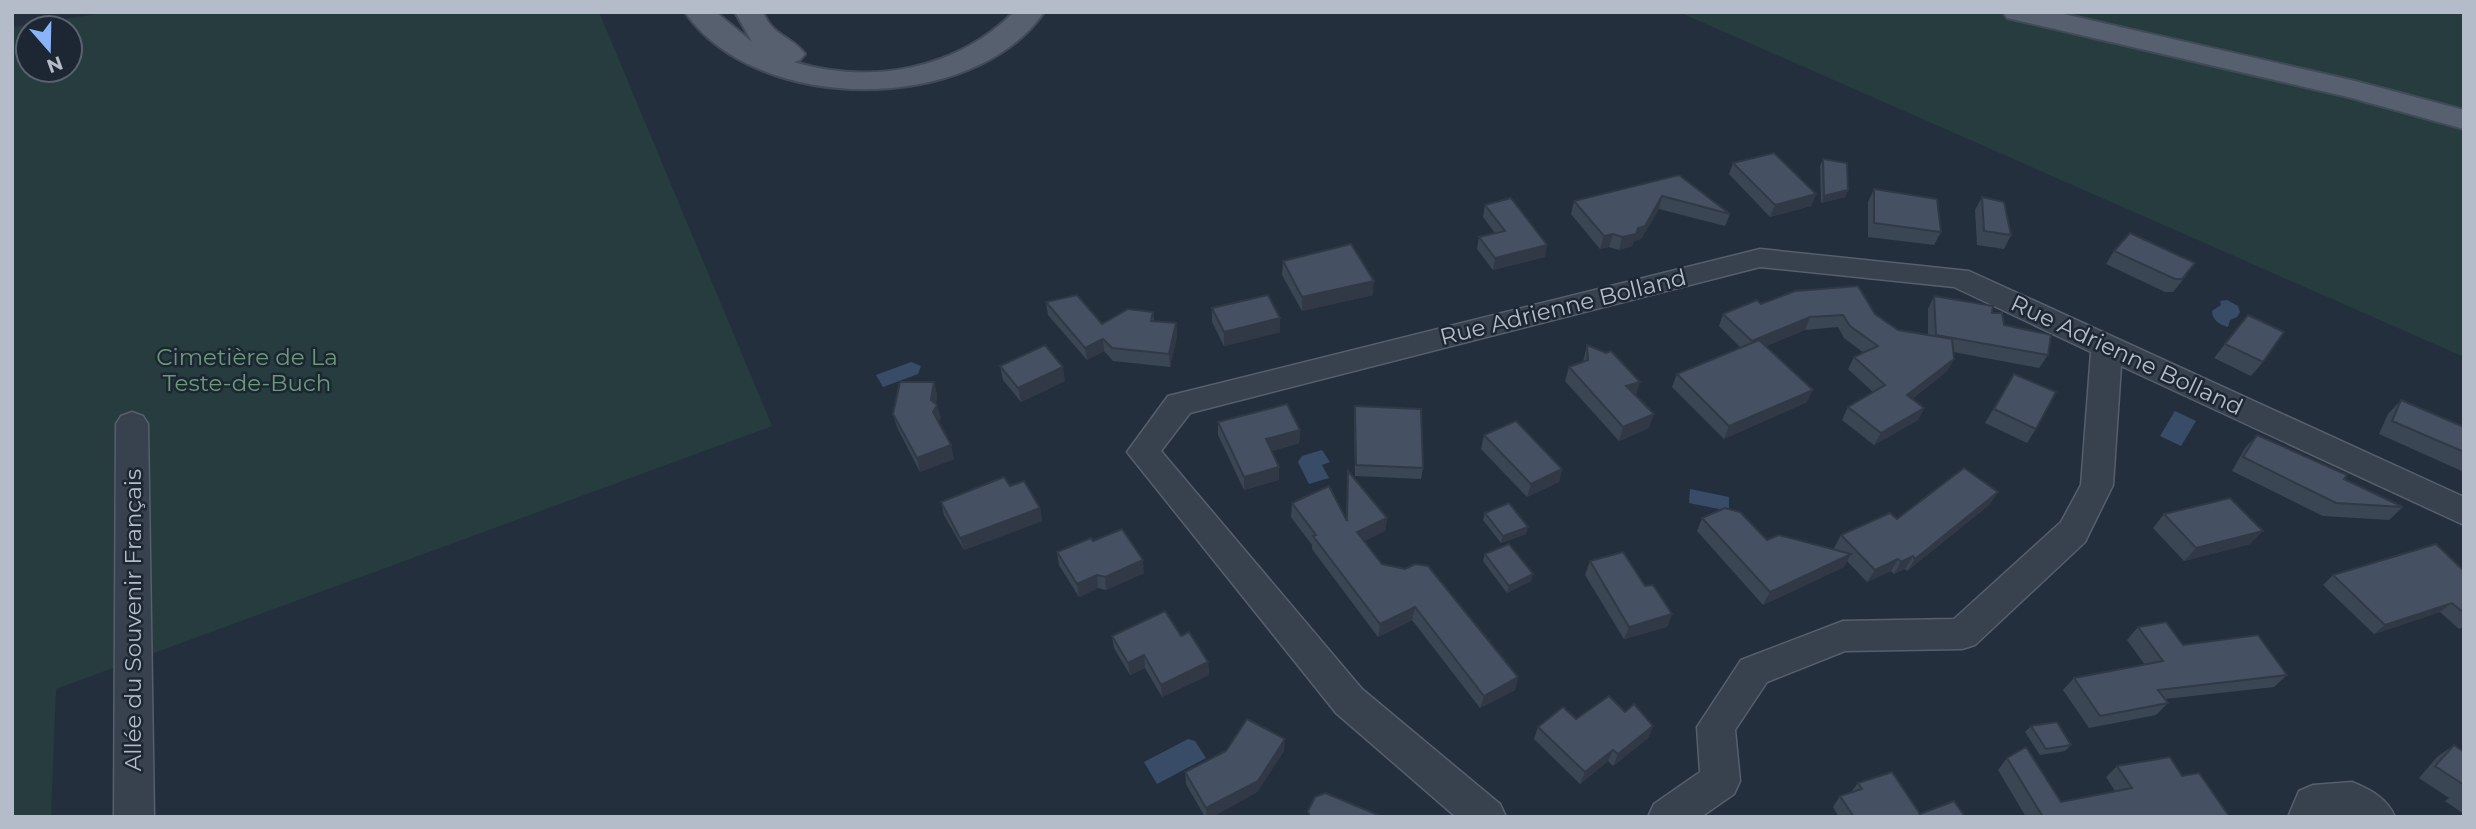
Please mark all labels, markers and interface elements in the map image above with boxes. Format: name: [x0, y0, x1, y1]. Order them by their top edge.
north arrow: [14, 14, 84, 84]
text: N: [43, 51, 66, 78]
street label: Rue Adrienne Bolland: [1437, 263, 1689, 351]
street label: Rue Adrienne Bolland: [2006, 289, 2248, 421]
park label: Cimetière de La Teste-de-Buch: [156, 343, 338, 397]
street label: Allée du Souvenir Français: [119, 469, 147, 771]

